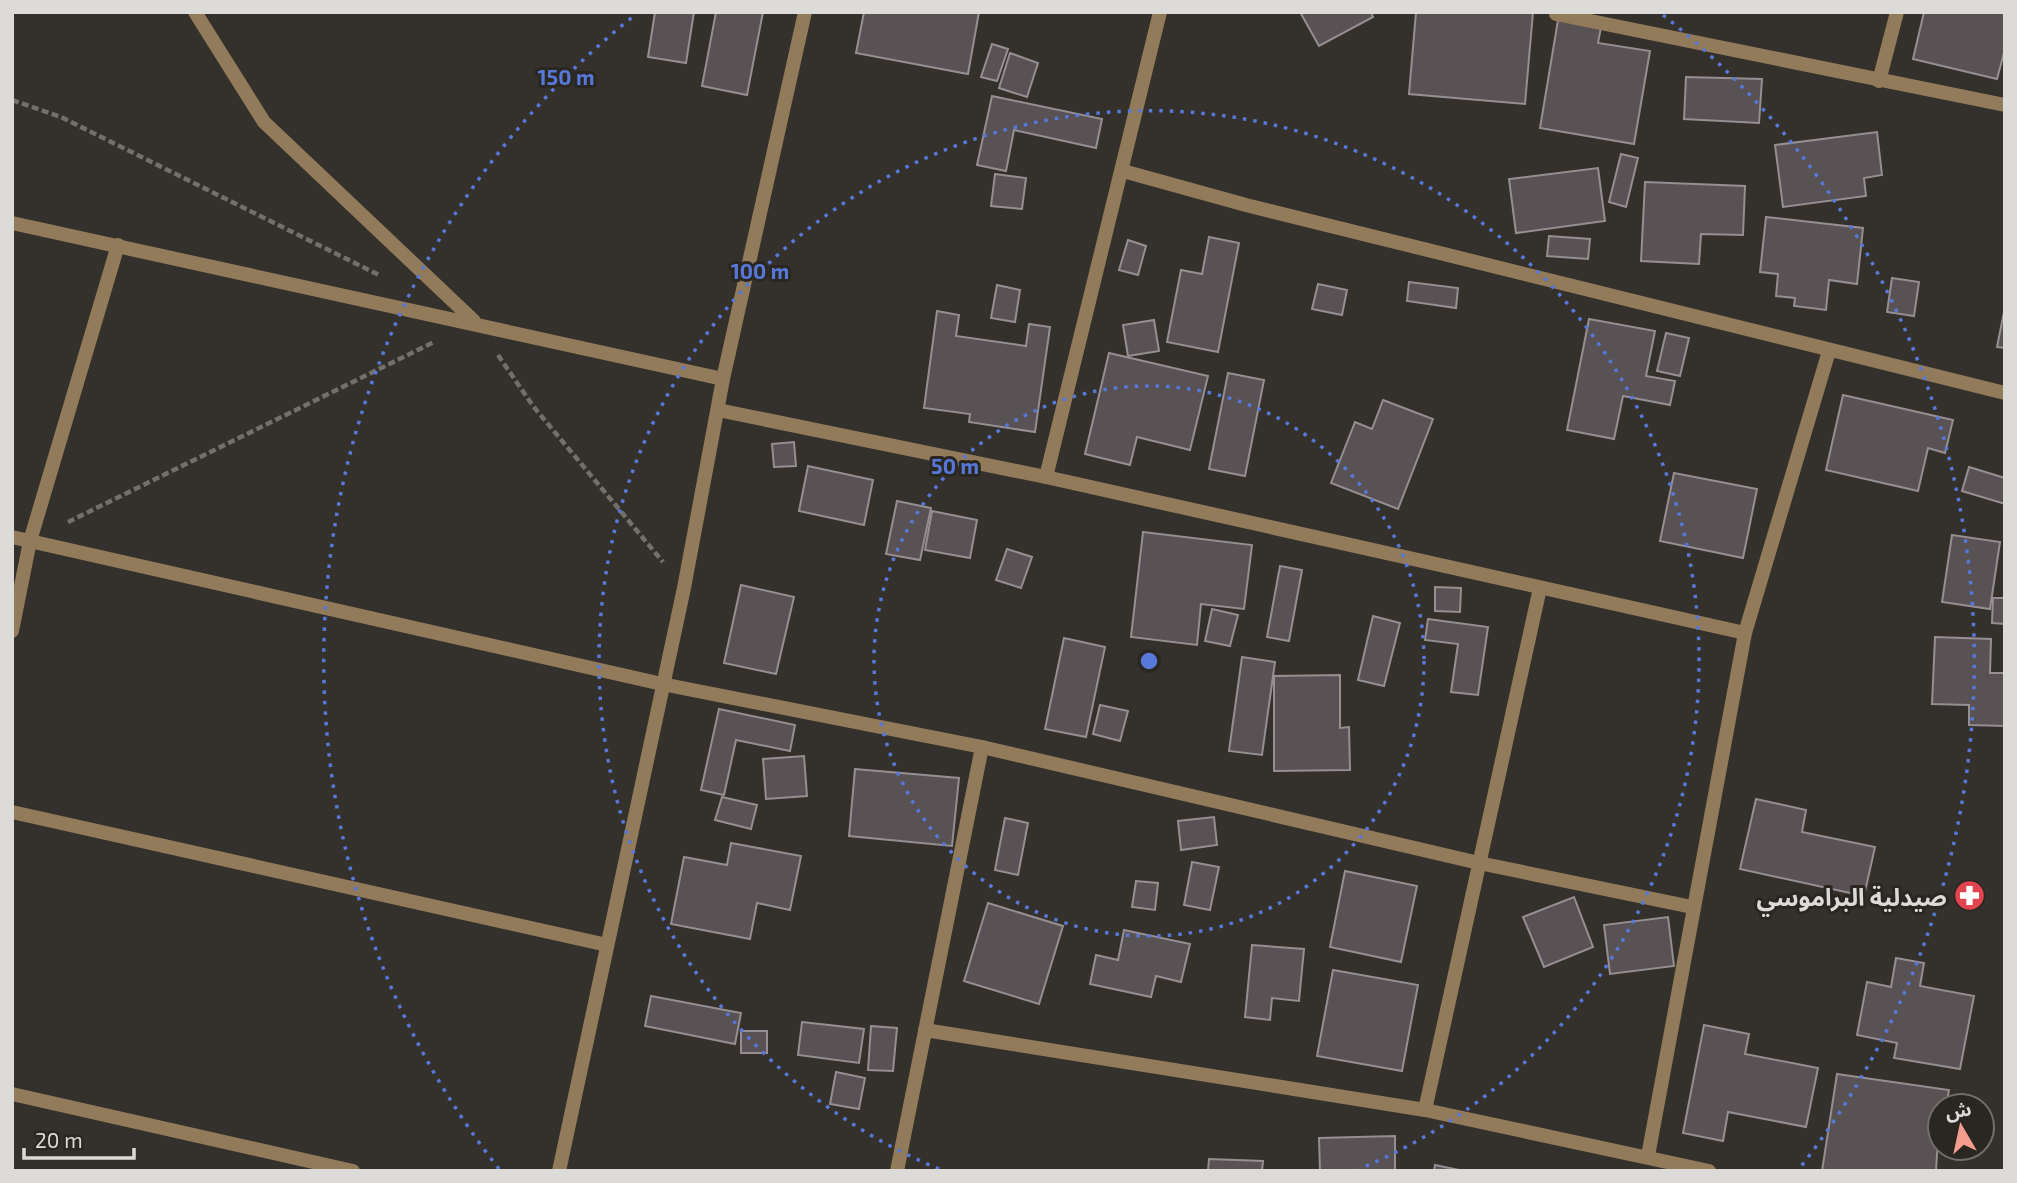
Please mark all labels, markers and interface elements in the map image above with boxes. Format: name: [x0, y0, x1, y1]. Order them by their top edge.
text: 150 m: [538, 64, 594, 89]
text: 100 m: [731, 258, 789, 283]
text: 50 m: [931, 453, 979, 478]
centre of rings: [1137, 649, 1161, 673]
pharmacy icon: صيدلية البراموسي: [1953, 879, 1987, 913]
place label: صيدلية البراموسي: [1756, 882, 1947, 917]
north arrow: [1926, 1092, 1996, 1162]
text: ش: [1944, 1096, 1973, 1123]
scale bar: [24, 1116, 135, 1160]
text: 20 m: [35, 1127, 83, 1152]

